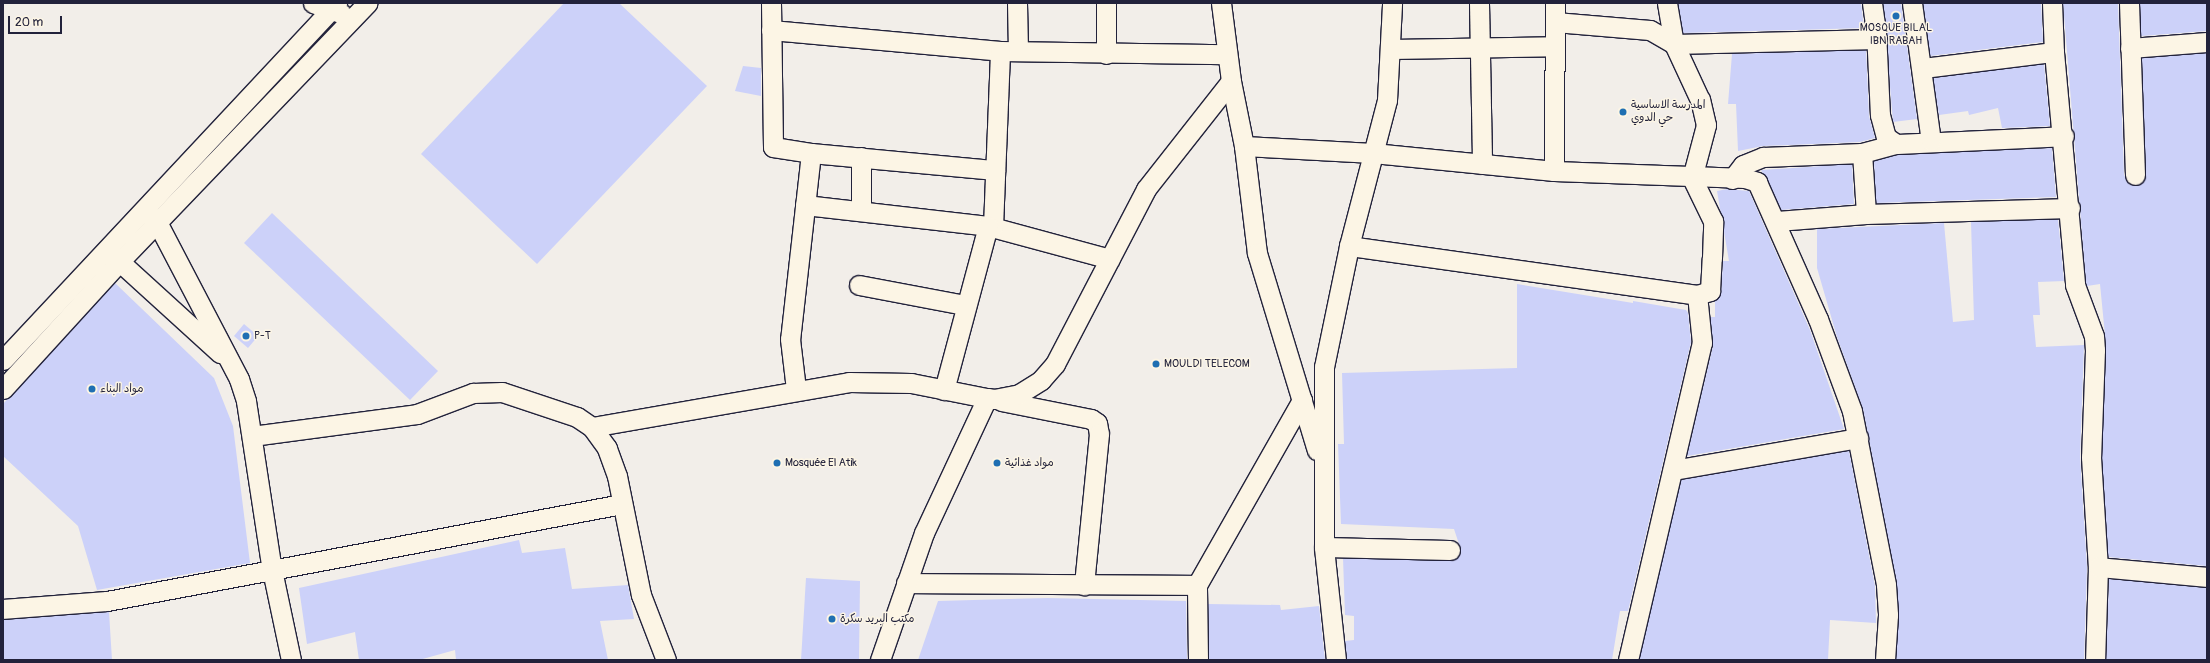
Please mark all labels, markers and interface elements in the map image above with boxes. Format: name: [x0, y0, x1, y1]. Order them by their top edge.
scale bar: [10, 8, 64, 34]
marker: MOSQUE BILAL IBN RABAH: [1891, 11, 1901, 21]
text: 20 m: [15, 15, 43, 30]
place label: MOSQUE BILAL IBN RABAH: [1860, 22, 1932, 48]
place label: المدرسة الاساسية حي الدوي: [1631, 99, 1705, 125]
marker: المدرسة الاساسية حي الدوي: [1618, 107, 1628, 117]
place label: P-T: [254, 329, 271, 343]
marker: P-T: [241, 331, 251, 341]
place label: MOULDI TELECOM: [1164, 357, 1250, 371]
marker: MOULDI TELECOM: [1151, 359, 1161, 369]
place label: مواد البناء: [100, 382, 143, 396]
marker: مواد البناء: [87, 384, 97, 394]
place label: Mosquée El Atik: [785, 456, 857, 470]
place label: مواد غذائية: [1005, 456, 1054, 470]
marker: Mosquée El Atik: [772, 458, 782, 468]
marker: مواد غذائية: [992, 458, 1002, 468]
place label: مكتب البريد سكرة: [840, 612, 915, 626]
marker: مكتب البريد سكرة: [827, 614, 837, 624]

